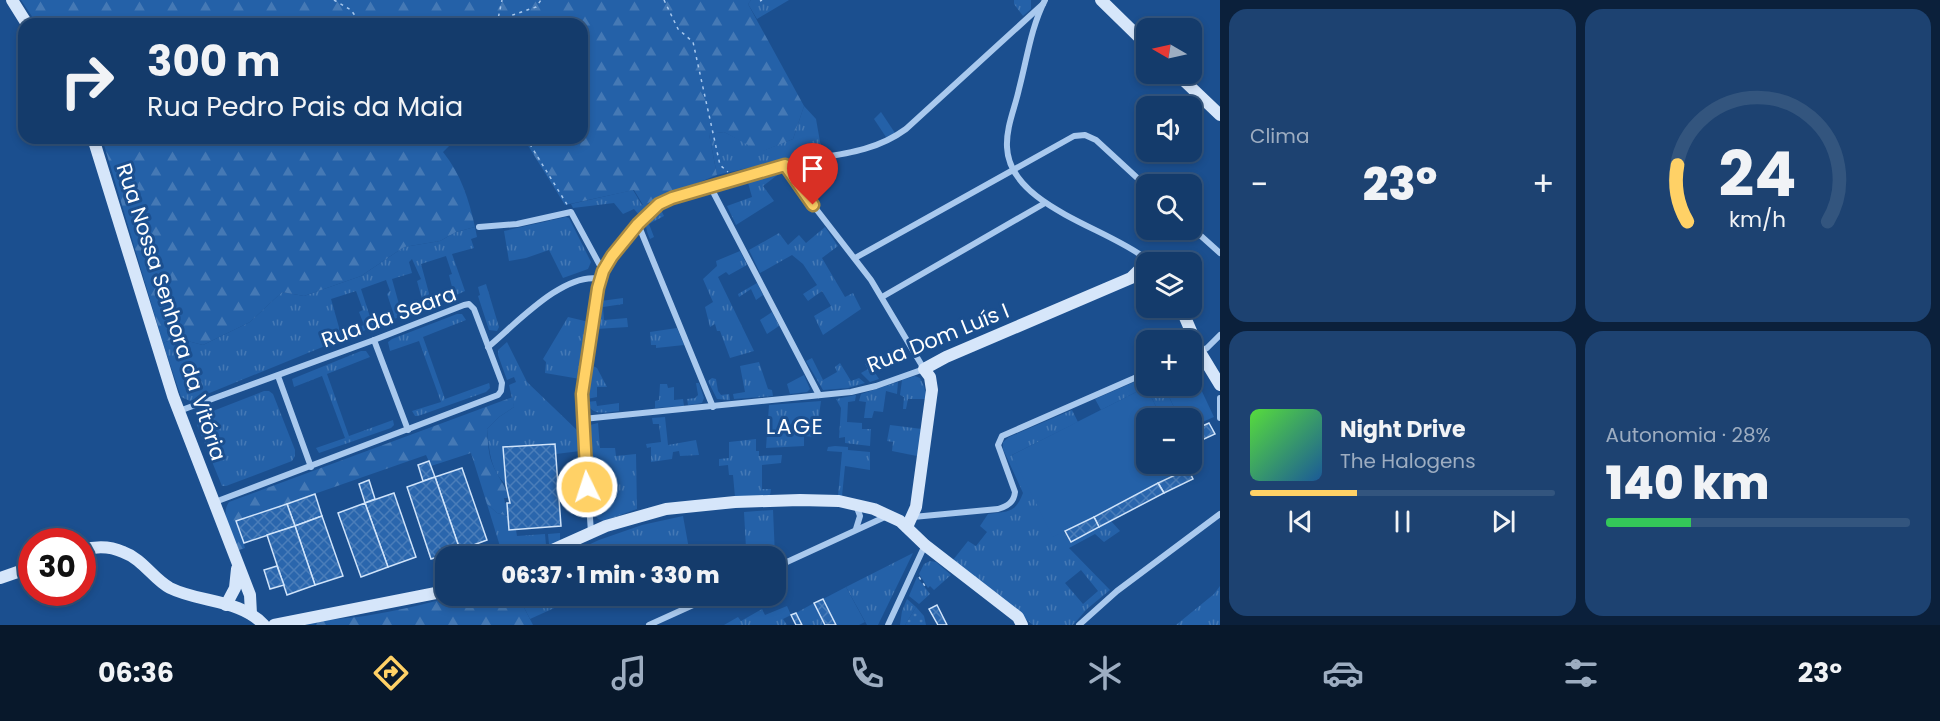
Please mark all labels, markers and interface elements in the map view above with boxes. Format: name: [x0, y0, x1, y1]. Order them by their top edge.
north arrow: [1136, 18, 1202, 84]
map controls: [1136, 18, 1202, 474]
text: 300 m: [147, 32, 281, 91]
icon: right: [48, 42, 126, 120]
text: Rua Pedro Pais da Maia: [147, 88, 463, 125]
button: sound: [1136, 96, 1202, 162]
text: Clima: [1250, 122, 1309, 150]
text: 24: [1719, 130, 1797, 218]
pin: [787, 143, 838, 205]
icon: arrive: [796, 152, 829, 185]
text: 23°: [1363, 153, 1437, 216]
street label: Rua Nossa Senhora da Vitória: [110, 160, 233, 464]
text: −: [1250, 161, 1268, 208]
text: +: [1532, 161, 1554, 208]
button: search: [1136, 174, 1202, 240]
text: km/h: [1729, 205, 1786, 236]
button: layers: [1136, 252, 1202, 318]
street label: Rua da Seara: [317, 279, 460, 354]
street label: Rua Dom Luís I: [862, 296, 1013, 379]
button: +: [1136, 330, 1202, 396]
button: −: [1136, 408, 1202, 474]
district label: LAGE: [766, 411, 824, 442]
text: Night Drive: [1340, 414, 1466, 445]
text: Autonomia · 28%: [1606, 421, 1771, 449]
text: The Halogens: [1340, 447, 1476, 475]
text: 140 km: [1606, 452, 1769, 515]
position arrow: [555, 455, 619, 519]
icon: previous: [1284, 505, 1317, 538]
icon: pause: [1386, 505, 1419, 538]
icon: next: [1487, 505, 1520, 538]
speed limit sign: 30: [18, 528, 96, 606]
text: 06:37 · 1 min · 330 m: [501, 560, 720, 591]
icon: directions: [370, 652, 412, 694]
icon: music: [608, 652, 650, 694]
icon: phone: [846, 652, 888, 694]
icon: climate: [1084, 652, 1126, 694]
icon: car: [1322, 652, 1364, 694]
icon: filters: [1560, 652, 1602, 694]
text: 06:36: [98, 654, 174, 691]
text: 23°: [1798, 654, 1842, 691]

